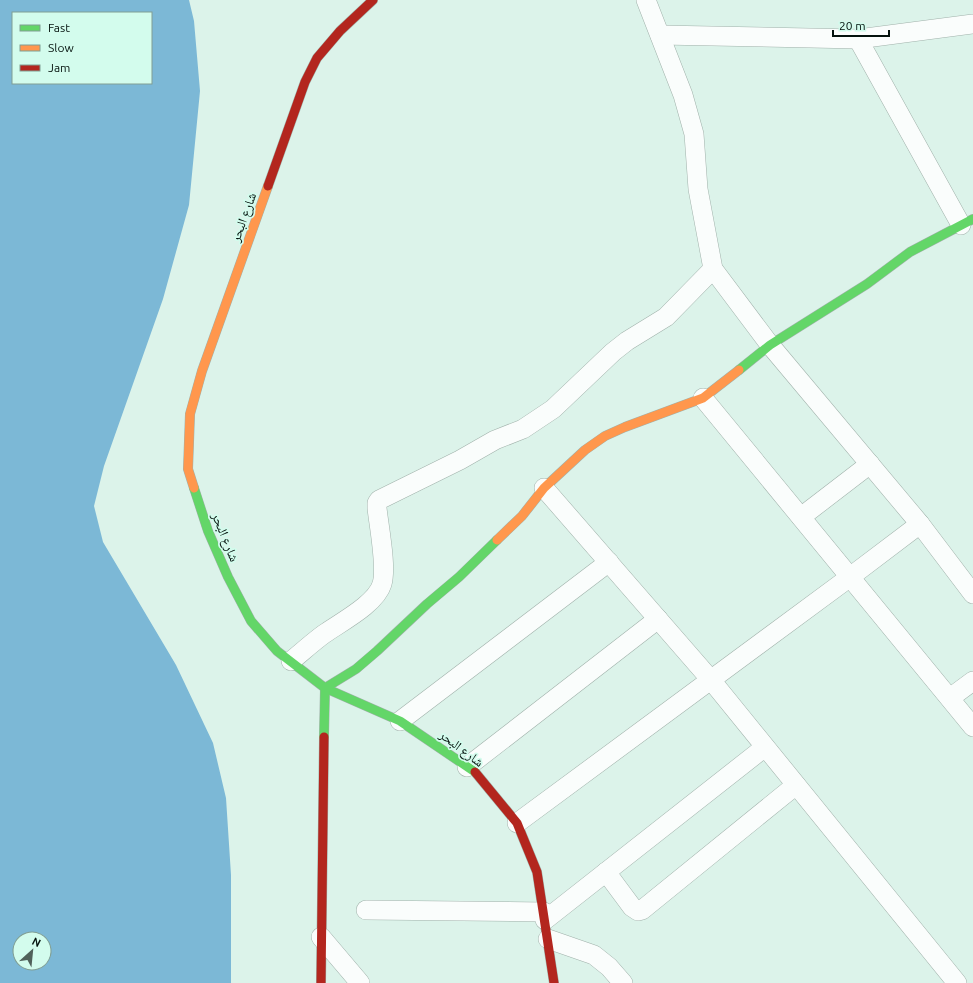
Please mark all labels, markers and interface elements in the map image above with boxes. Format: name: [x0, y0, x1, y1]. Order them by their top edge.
legend: [12, 12, 152, 84]
scale bar: [833, 12, 889, 38]
text: 20 m: [839, 19, 866, 32]
text: Fast: [48, 21, 70, 34]
text: Slow: [48, 41, 74, 54]
text: Jam: [48, 61, 70, 74]
street label: شارع البحر: [227, 191, 261, 245]
street label: شارع البحر: [207, 510, 242, 565]
street label: شارع البحر: [435, 726, 487, 771]
north arrow: [12, 931, 52, 971]
text: N: [30, 935, 43, 949]

